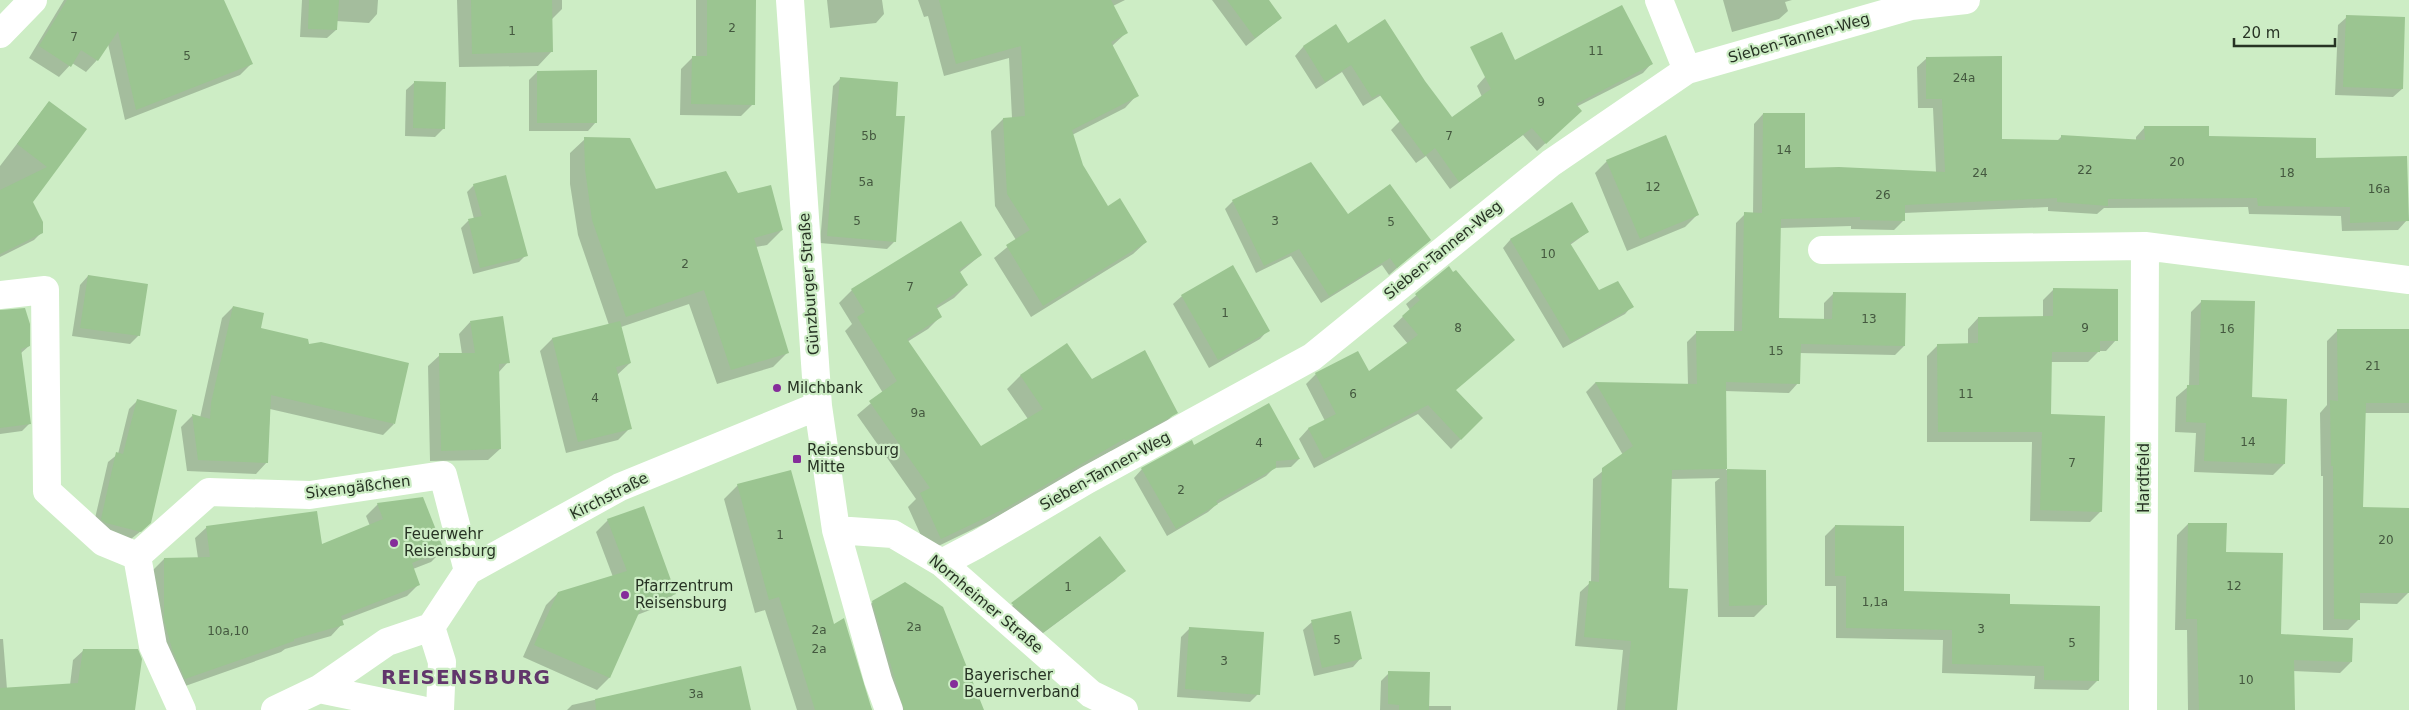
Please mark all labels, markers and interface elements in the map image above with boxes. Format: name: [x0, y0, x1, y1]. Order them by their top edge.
street label: Sieben-Tannen-Weg: [1726, 9, 1872, 67]
scale bar: [2234, 15, 2335, 47]
house number: 2: [728, 21, 736, 35]
house number: 1: [508, 24, 516, 38]
text: 20 m: [2242, 24, 2280, 42]
house number: 7: [70, 30, 78, 44]
house number: 11: [1588, 44, 1604, 58]
house number: 5: [183, 49, 191, 63]
house number: 24a: [1953, 71, 1975, 85]
house number: 9: [1537, 95, 1545, 109]
house number: 5b: [861, 129, 877, 143]
house number: 7: [1445, 129, 1453, 143]
house number: 14: [1776, 143, 1792, 157]
house number: 20: [2169, 155, 2185, 169]
house number: 22: [2077, 163, 2093, 177]
house number: 24: [1972, 166, 1988, 180]
house number: 18: [2279, 166, 2295, 180]
house number: 5a: [859, 175, 874, 189]
house number: 12: [1645, 180, 1661, 194]
house number: 16a: [2368, 182, 2390, 196]
house number: 26: [1875, 188, 1891, 202]
street label: Sieben-Tannen-Weg: [1380, 197, 1506, 303]
street label: Günzburger Straße: [795, 212, 823, 356]
house number: 5: [853, 214, 861, 228]
house number: 3: [1271, 214, 1279, 228]
house number: 5: [1387, 215, 1395, 229]
house number: 10: [1540, 247, 1556, 261]
house number: 2: [681, 257, 689, 271]
house number: 7: [906, 280, 914, 294]
house number: 1: [1221, 306, 1229, 320]
house number: 13: [1861, 312, 1877, 326]
house number: 8: [1454, 321, 1462, 335]
house number: 9: [2081, 321, 2089, 335]
house number: 16: [2219, 322, 2235, 336]
house number: 15: [1768, 344, 1784, 358]
house number: 21: [2365, 359, 2381, 373]
place label: Milchbank: [787, 379, 863, 397]
marker: Milchbank: [771, 382, 783, 394]
house number: 6: [1349, 387, 1357, 401]
house number: 11: [1958, 387, 1974, 401]
house number: 4: [591, 391, 599, 405]
house number: 9a: [911, 406, 926, 420]
street label: Sieben-Tannen-Weg: [1037, 428, 1173, 514]
house number: 14: [2240, 435, 2256, 449]
house number: 4: [1255, 436, 1263, 450]
place label: Reisensburg Mitte: [807, 441, 899, 476]
street label: Hardtfeld: [2135, 443, 2153, 513]
marker: Reisensburg Mitte: [791, 453, 803, 465]
house number: 7: [2068, 456, 2076, 470]
street label: Kirchstraße: [567, 469, 651, 523]
street label: Sixengäßchen: [305, 472, 411, 502]
house number: 2: [1177, 483, 1185, 497]
place label: Feuerwehr Reisensburg: [404, 525, 496, 560]
house number: 1: [776, 528, 784, 542]
house number: 20: [2378, 533, 2394, 547]
marker: Feuerwehr Reisensburg: [388, 537, 400, 549]
street label: Nornheimer Straße: [925, 551, 1047, 657]
place label: Pfarrzentrum Reisensburg: [635, 577, 733, 612]
house number: 12: [2226, 579, 2242, 593]
house number: 1: [1064, 580, 1072, 594]
marker: Pfarrzentrum Reisensburg: [619, 589, 631, 601]
house number: 1,1a: [1862, 595, 1888, 609]
house number: 2a: [907, 620, 922, 634]
house number: 3: [1977, 622, 1985, 636]
house number: 2a: [812, 623, 827, 637]
house number: 10a,10: [207, 624, 249, 638]
house number: 5: [1333, 633, 1341, 647]
house number: 5: [2068, 636, 2076, 650]
house number: 2a: [812, 642, 827, 656]
house number: 3: [1220, 654, 1228, 668]
district label: REISENSBURG: [381, 665, 551, 689]
place label: Bayerischer Bauernverband: [964, 666, 1080, 701]
house number: 10: [2238, 673, 2254, 687]
marker: Bayerischer Bauernverband: [948, 678, 960, 690]
house number: 3a: [689, 687, 704, 701]

